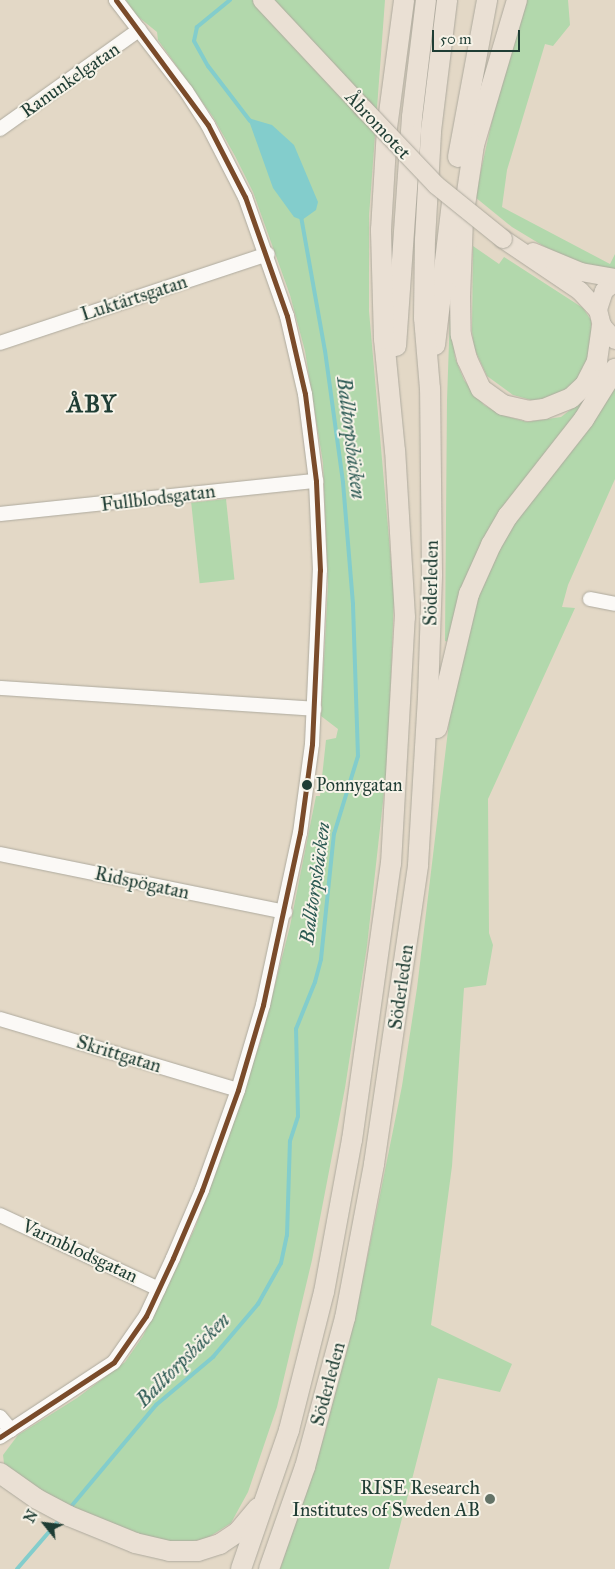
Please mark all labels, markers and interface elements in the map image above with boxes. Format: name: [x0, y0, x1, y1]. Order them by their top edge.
scale bar: [435, 20, 522, 52]
text: 50 m: [440, 30, 472, 48]
street label: Ranunkelgatan: [16, 38, 124, 122]
street label: Åbromotet: [340, 86, 416, 164]
street label: Luktärtsgatan: [78, 270, 190, 326]
water label: Balltorpsbäcken: [332, 376, 370, 500]
district label: ÅBY: [67, 391, 117, 419]
street label: Fullblodsgatan: [100, 480, 216, 516]
street label: Söderleden: [419, 540, 443, 626]
place label: Ponnygatan: [316, 774, 402, 796]
marker: Ponnygatan: [302, 780, 312, 790]
water label: Balltorpsbäcken: [295, 821, 335, 945]
street label: Ridspögatan: [93, 862, 191, 904]
street label: Söderleden: [384, 943, 418, 1031]
street label: Skrittgatan: [74, 1030, 164, 1078]
street label: Varmblodsgatan: [19, 1214, 141, 1288]
water label: Balltorpsbäcken: [131, 1308, 235, 1412]
street label: Söderleden: [306, 1340, 350, 1428]
place label: RISE Research Institutes of Sweden AB: [292, 1477, 480, 1521]
marker: RISE Research Institutes of Sweden AB: [484, 1493, 496, 1505]
north arrow: [20, 1499, 70, 1549]
text: N: [21, 1507, 42, 1526]

